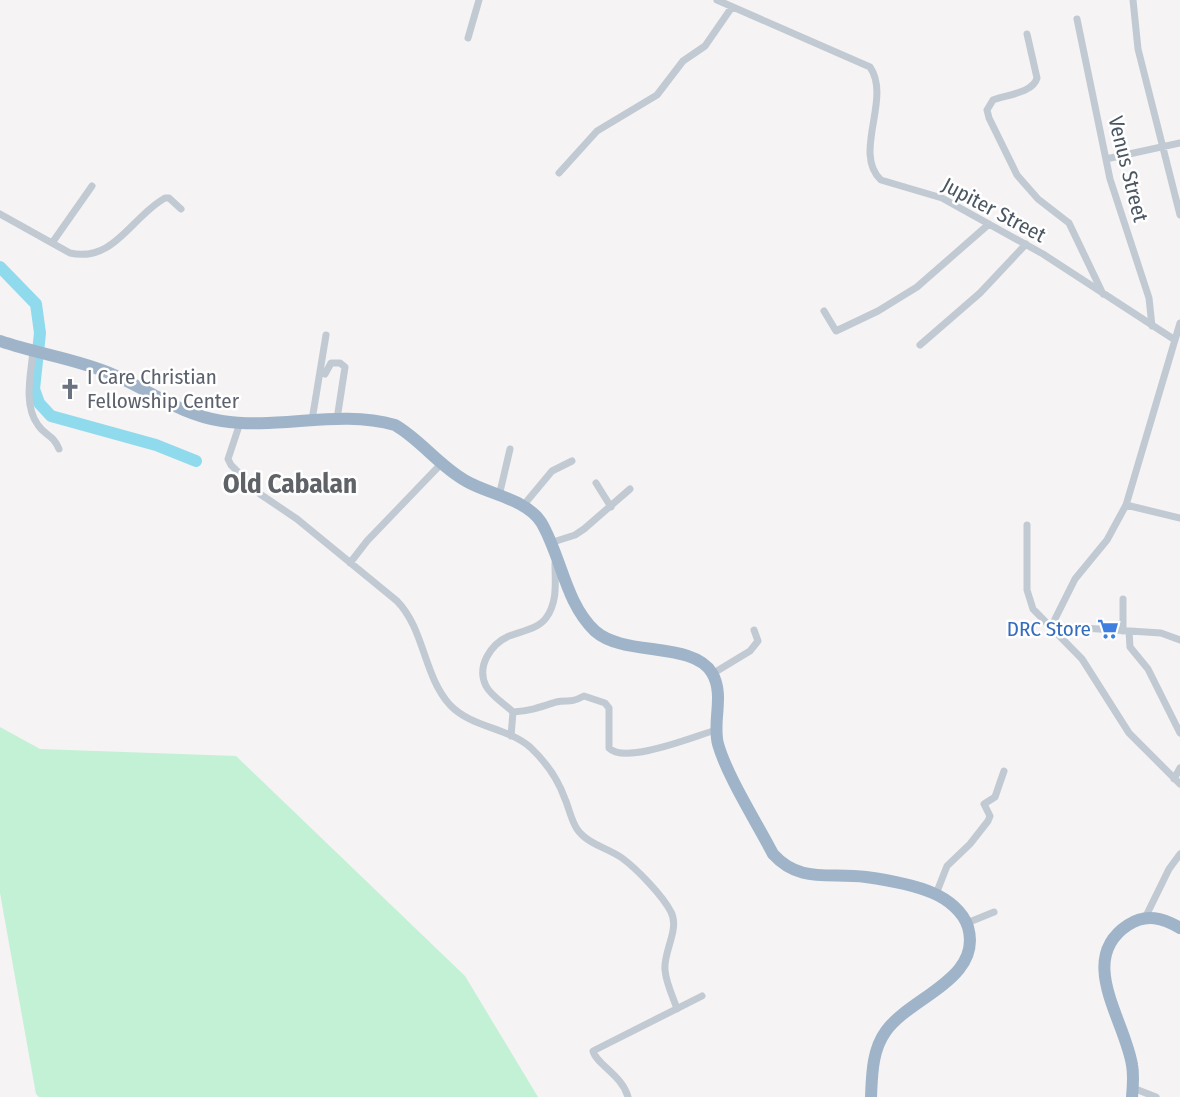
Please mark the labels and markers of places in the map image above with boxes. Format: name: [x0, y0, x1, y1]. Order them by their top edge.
place label: I Care Christian Fellowship Center: [87, 364, 240, 414]
church icon: I Care Christian Fellowship Center: [58, 377, 82, 401]
place label: DRC Store: [1007, 616, 1091, 642]
supermarket icon: DRC Store: [1096, 617, 1120, 641]

